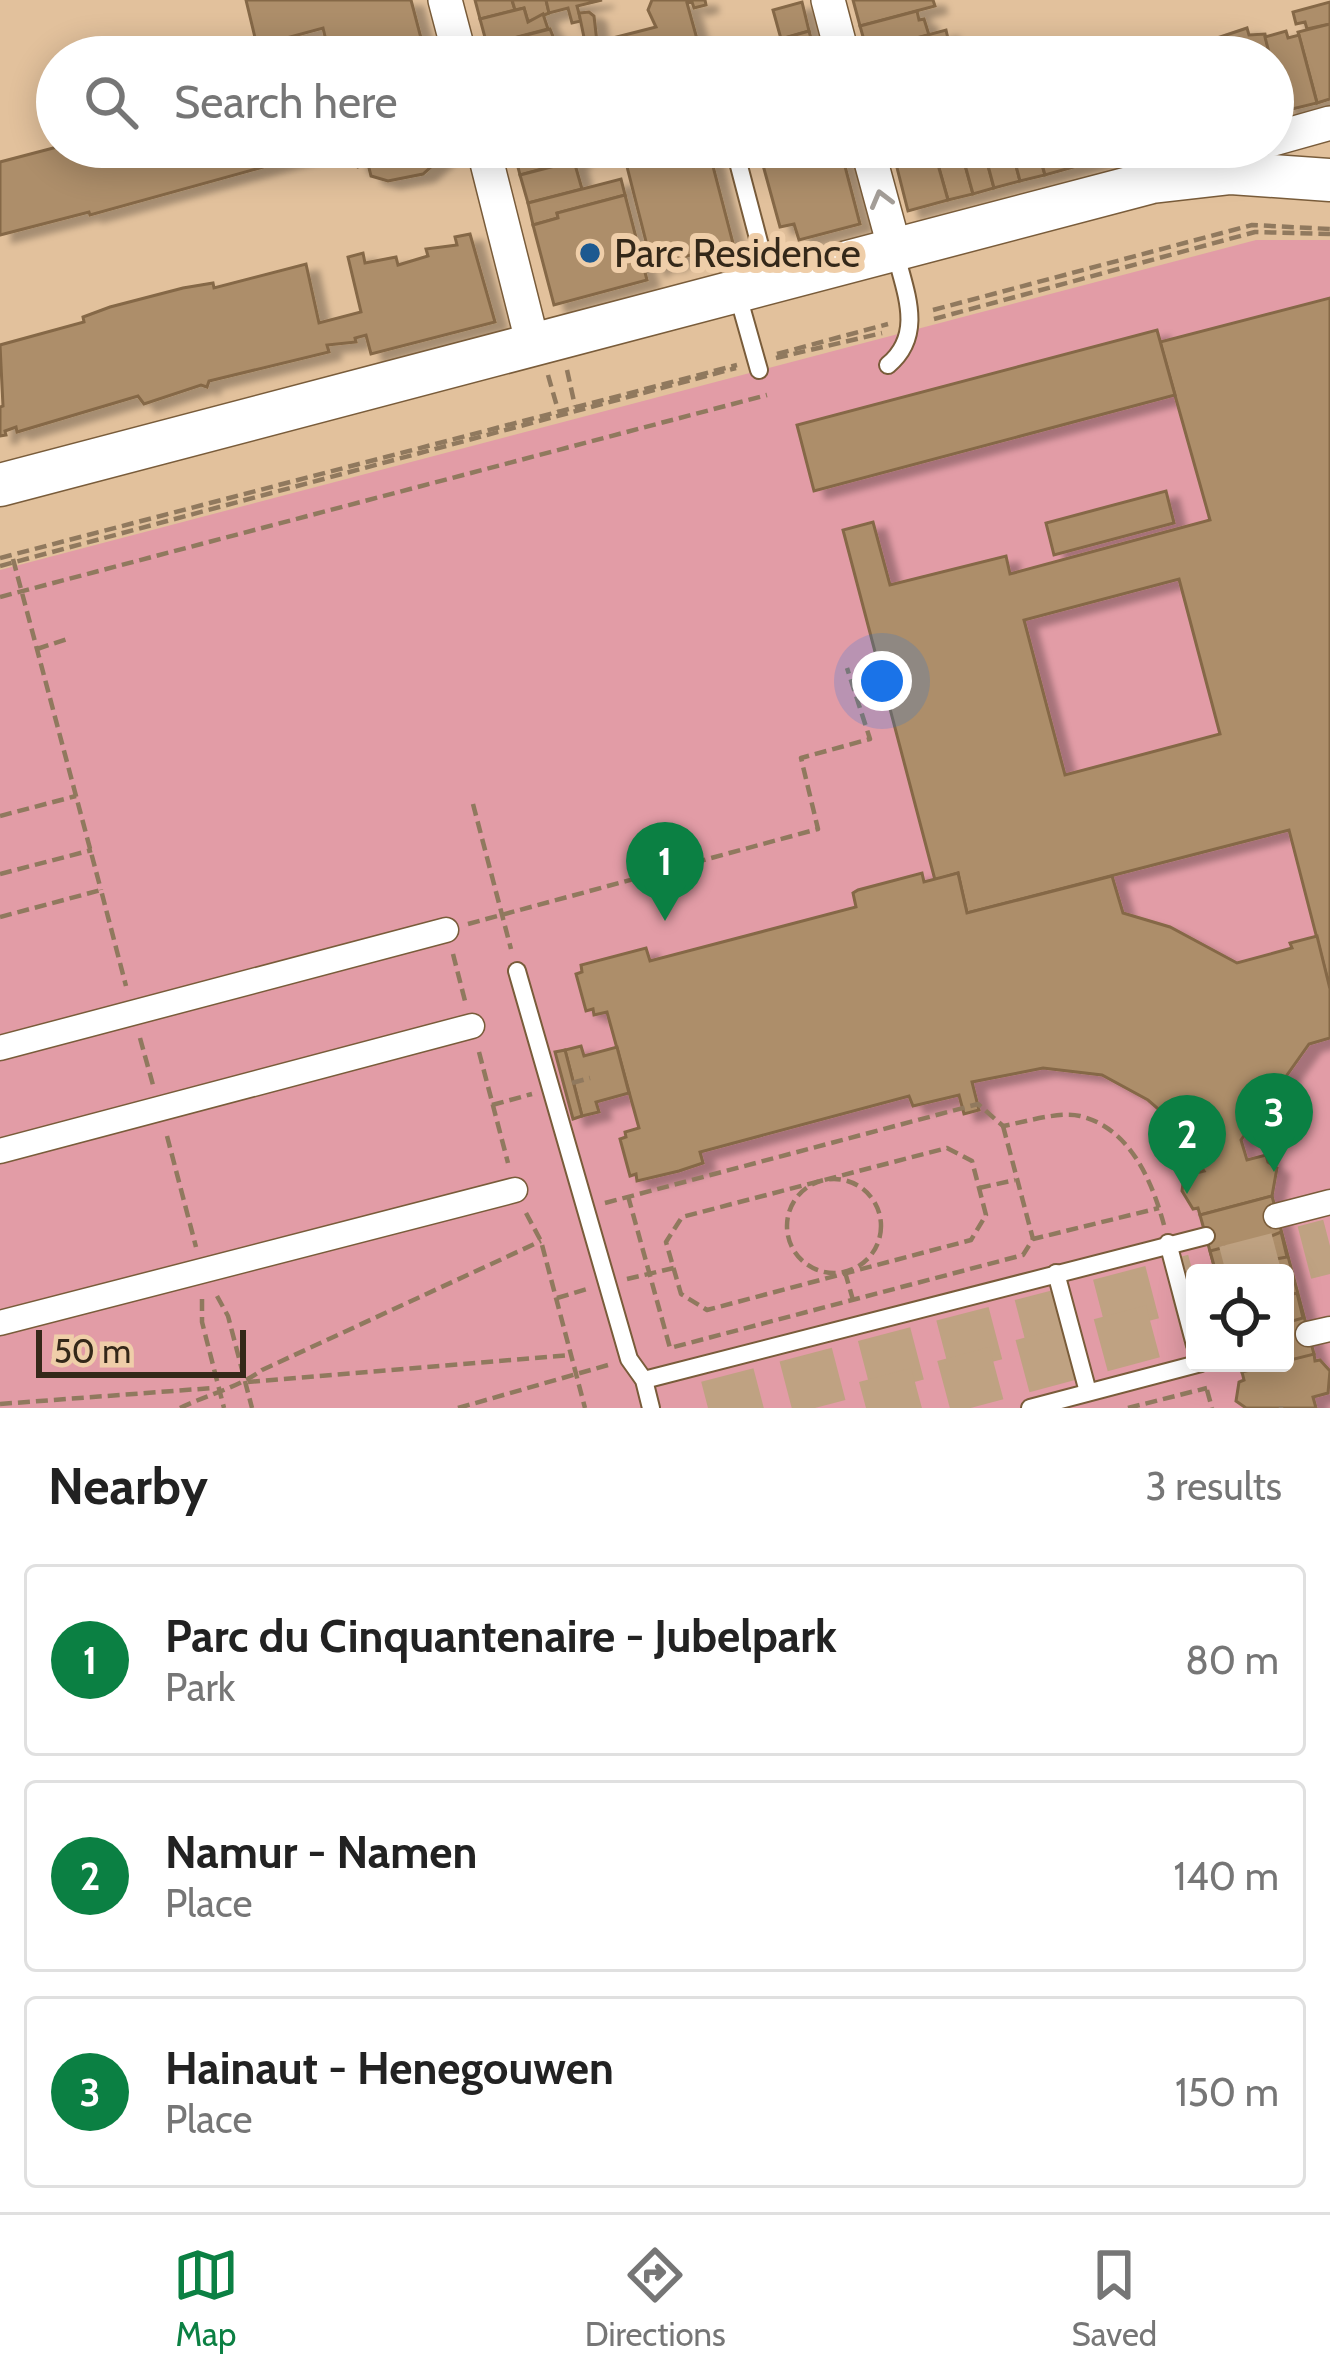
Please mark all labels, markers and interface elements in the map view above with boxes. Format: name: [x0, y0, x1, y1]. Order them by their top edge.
search box: [36, 36, 1294, 168]
icon: search: [78, 69, 144, 135]
text: Search here: [174, 75, 398, 129]
one-way arrow: [870, 189, 895, 209]
place label: Parc Residence: [614, 229, 861, 277]
marker: Parc Residence: [577, 240, 603, 266]
your location: [852, 651, 912, 711]
pin: 1: [626, 822, 704, 921]
pin: 3: [1235, 1073, 1313, 1172]
pin: 2: [1148, 1095, 1226, 1194]
map controls: [1186, 1264, 1294, 1372]
button: locate: [1186, 1264, 1294, 1372]
scale bar: [36, 1324, 246, 1377]
text: 50 m: [54, 1331, 131, 1371]
text: Nearby: [48, 1455, 208, 1517]
text: 3 results: [1145, 1462, 1282, 1510]
text: Parc du Cinquantenaire - Jubelpark: [165, 1609, 837, 1663]
text: 1: [83, 1636, 97, 1684]
text: 80 m: [1185, 1636, 1279, 1684]
text: Park: [165, 1663, 235, 1711]
text: Namur - Namen: [165, 1825, 477, 1879]
text: 2: [80, 1852, 100, 1900]
text: 140 m: [1174, 1852, 1279, 1900]
text: Place: [165, 1879, 252, 1927]
text: Hainaut - Henegouwen: [165, 2041, 614, 2095]
text: 3: [79, 2068, 101, 2116]
text: 150 m: [1175, 2068, 1279, 2116]
text: Place: [165, 2095, 252, 2143]
tab: Map: [173, 2242, 239, 2354]
tab: Directions: [585, 2242, 726, 2354]
tab: Saved: [1071, 2242, 1157, 2354]

